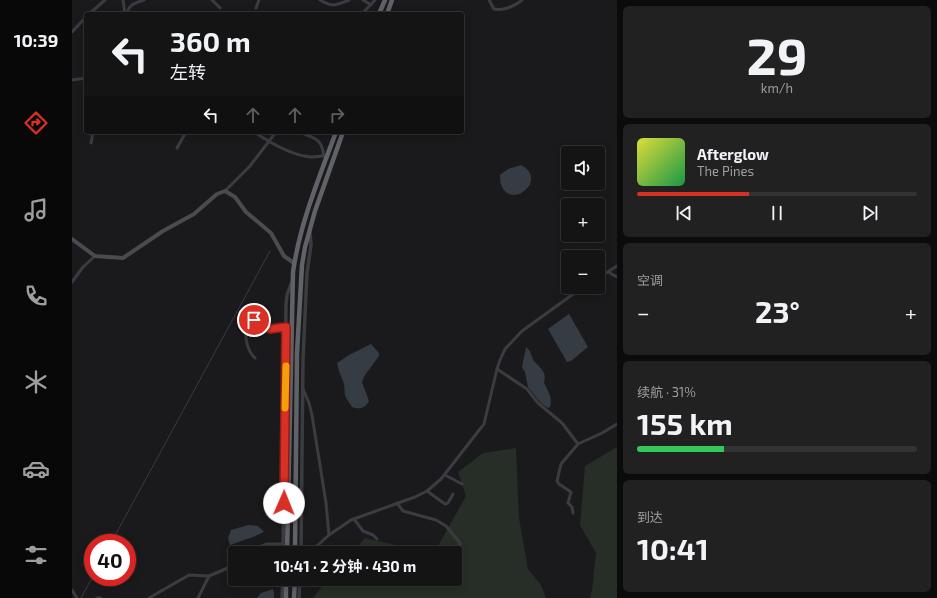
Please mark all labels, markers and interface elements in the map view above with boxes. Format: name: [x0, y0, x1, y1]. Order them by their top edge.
text: 29: [747, 23, 807, 85]
text: 360 m: [170, 24, 251, 58]
icon: left: [104, 28, 156, 80]
text: 10:39: [14, 29, 58, 51]
text: 左转: [170, 61, 206, 83]
text: km/h: [761, 80, 793, 96]
icon: left: [200, 104, 222, 126]
icon: ahead: [242, 104, 264, 126]
icon: ahead: [284, 104, 306, 126]
icon: right: [326, 104, 348, 126]
icon: directions: [22, 109, 50, 137]
text: Afterglow: [697, 145, 769, 163]
map controls: [561, 146, 605, 294]
button: sound: [561, 146, 605, 190]
text: The Pines: [697, 163, 754, 179]
icon: music: [22, 196, 50, 224]
button: +: [561, 198, 605, 242]
icon: previous: [673, 202, 695, 224]
icon: pause: [766, 202, 788, 224]
icon: next: [859, 202, 881, 224]
button: −: [561, 250, 605, 294]
text: 空调: [637, 272, 663, 288]
icon: phone: [22, 282, 50, 310]
text: 23°: [755, 293, 800, 329]
text: −: [637, 299, 650, 325]
text: +: [905, 299, 917, 325]
pin: [237, 303, 271, 337]
icon: arrive: [243, 309, 265, 331]
icon: climate: [22, 368, 50, 396]
text: 续航 · 31%: [637, 384, 696, 400]
text: 155 km: [637, 405, 733, 441]
icon: car: [22, 455, 50, 483]
position arrow: [263, 482, 305, 524]
text: 到达: [637, 509, 663, 525]
text: 10:41: [637, 530, 709, 566]
speed limit sign: 40: [84, 534, 136, 586]
icon: filters: [22, 541, 50, 569]
text: 10:41 · 2 分钟 · 430 m: [274, 557, 416, 575]

